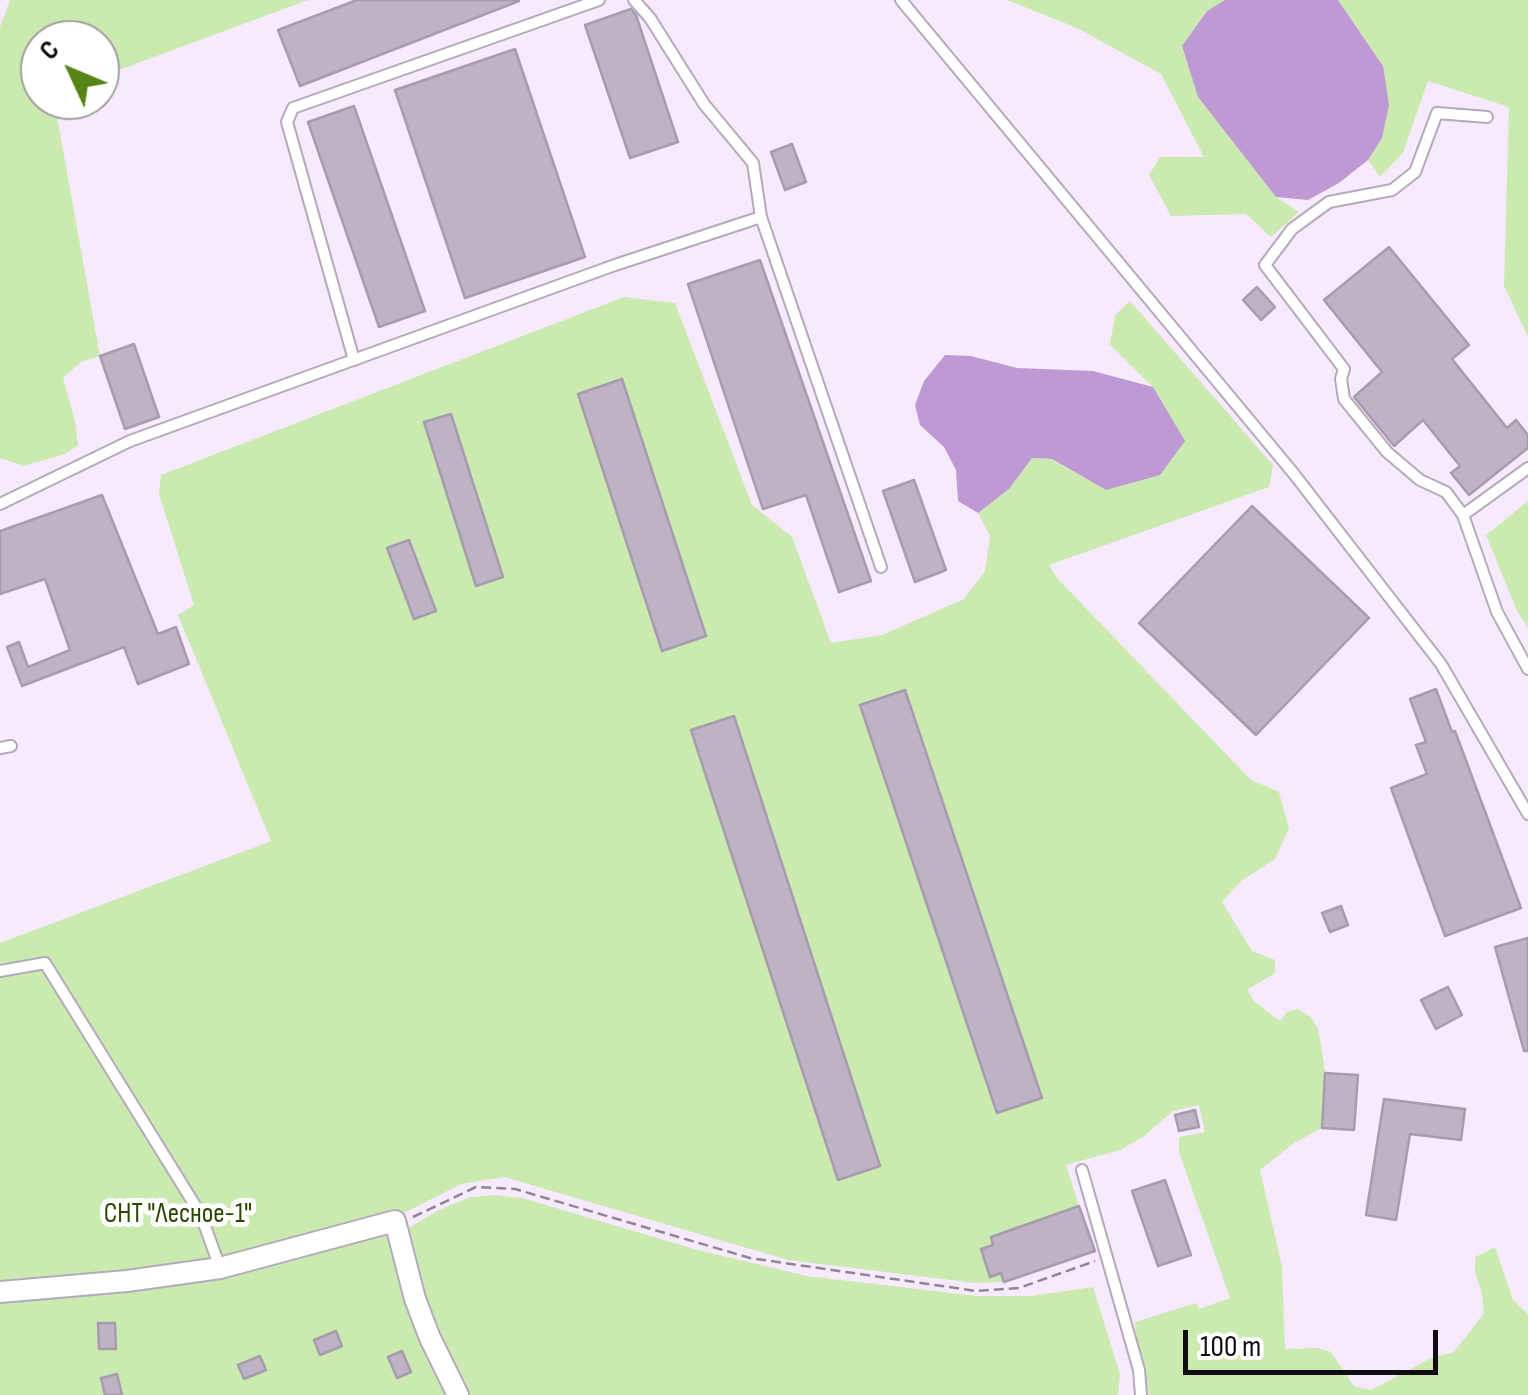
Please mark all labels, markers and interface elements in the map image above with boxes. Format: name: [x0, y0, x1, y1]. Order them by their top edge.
north arrow: [20, 20, 120, 120]
text: С: [33, 34, 66, 67]
park label: СНТ "Лесное-1": [104, 1198, 252, 1232]
scale bar: [1188, 1310, 1443, 1372]
text: 100 m: [1200, 1329, 1261, 1365]

